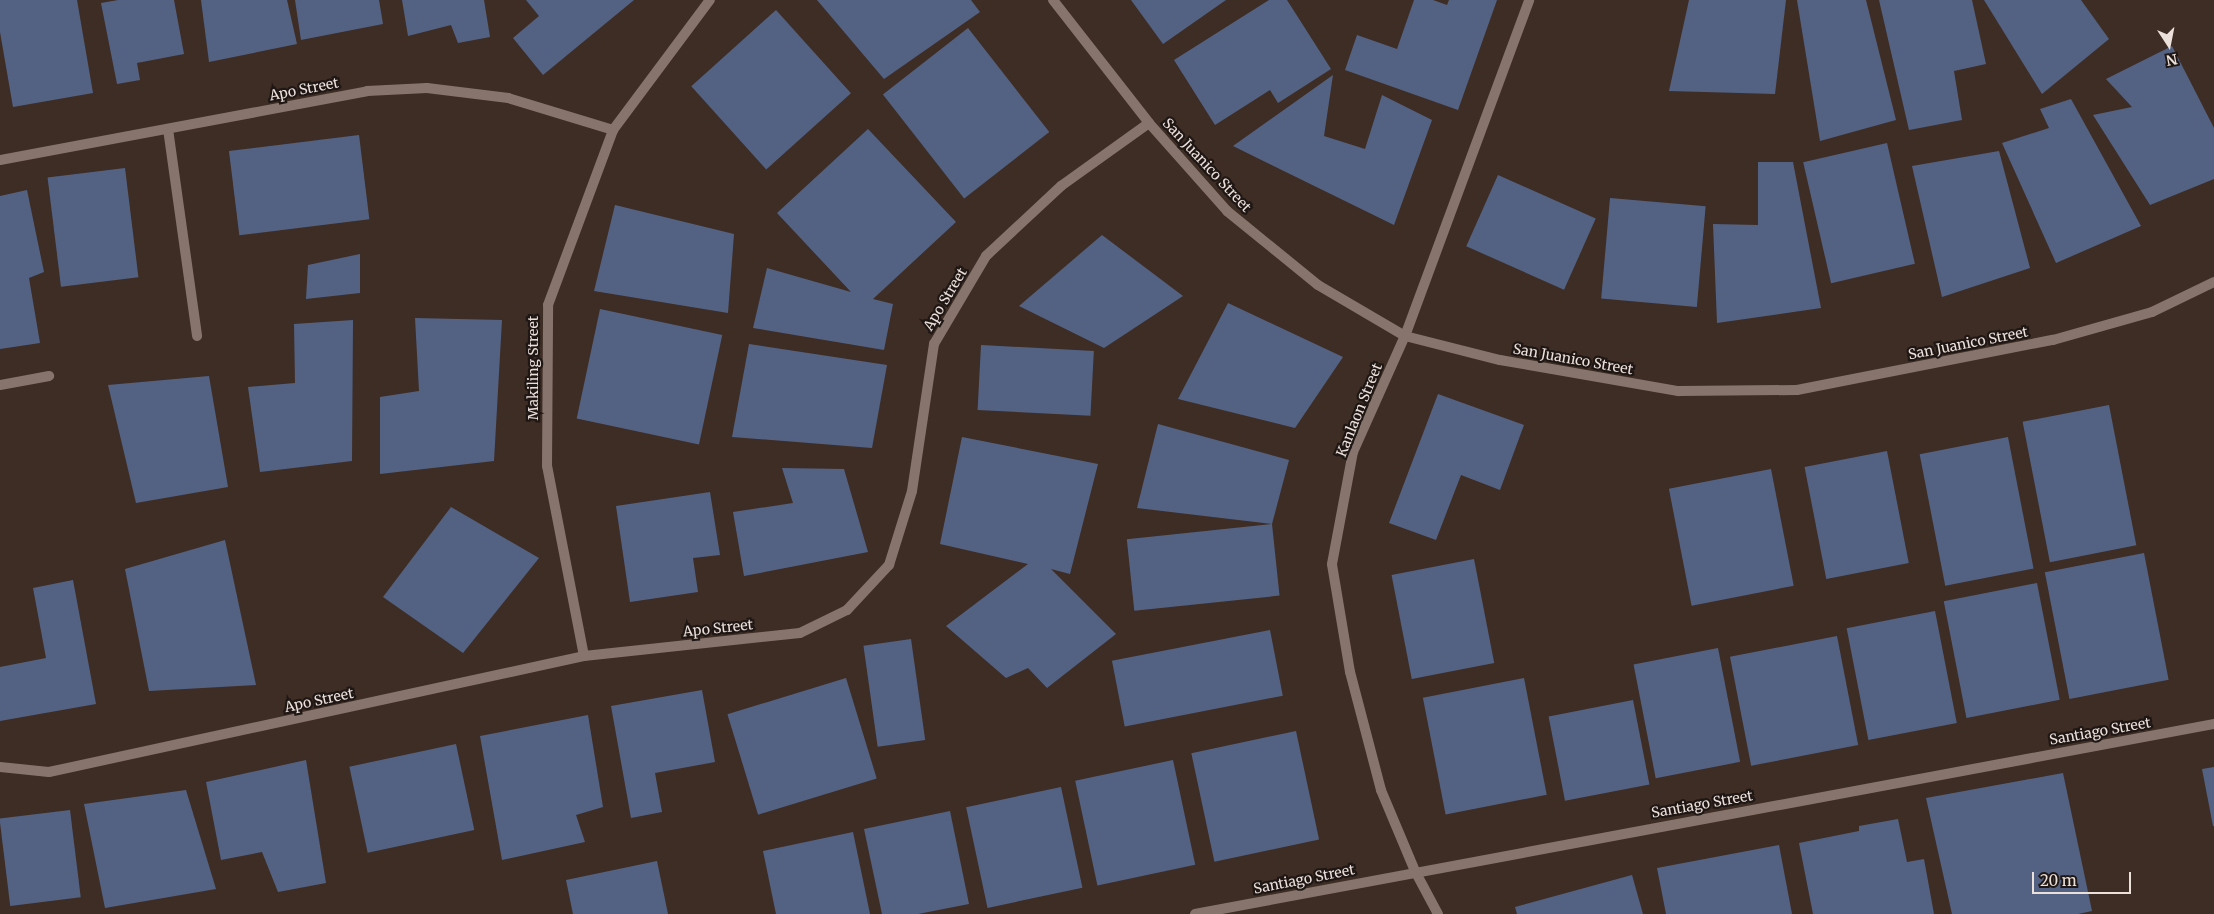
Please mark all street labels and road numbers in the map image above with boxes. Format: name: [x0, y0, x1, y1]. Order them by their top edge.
street label: Apo Street: [268, 74, 340, 104]
street label: San Juanico Street: [1159, 115, 1255, 215]
street label: Apo Street: [920, 265, 970, 333]
street label: Makiling Street: [525, 316, 541, 420]
street label: San Juanico Street: [1907, 323, 2029, 363]
street label: San Juanico Street: [1512, 340, 1634, 378]
street label: Kanlaon Street: [1333, 361, 1385, 459]
street label: Apo Street: [682, 616, 754, 640]
street label: Apo Street: [283, 684, 355, 716]
street label: Santiago Street: [2048, 714, 2152, 748]
street label: Santiago Street: [1650, 787, 1754, 821]
street label: Santiago Street: [1252, 861, 1356, 897]

